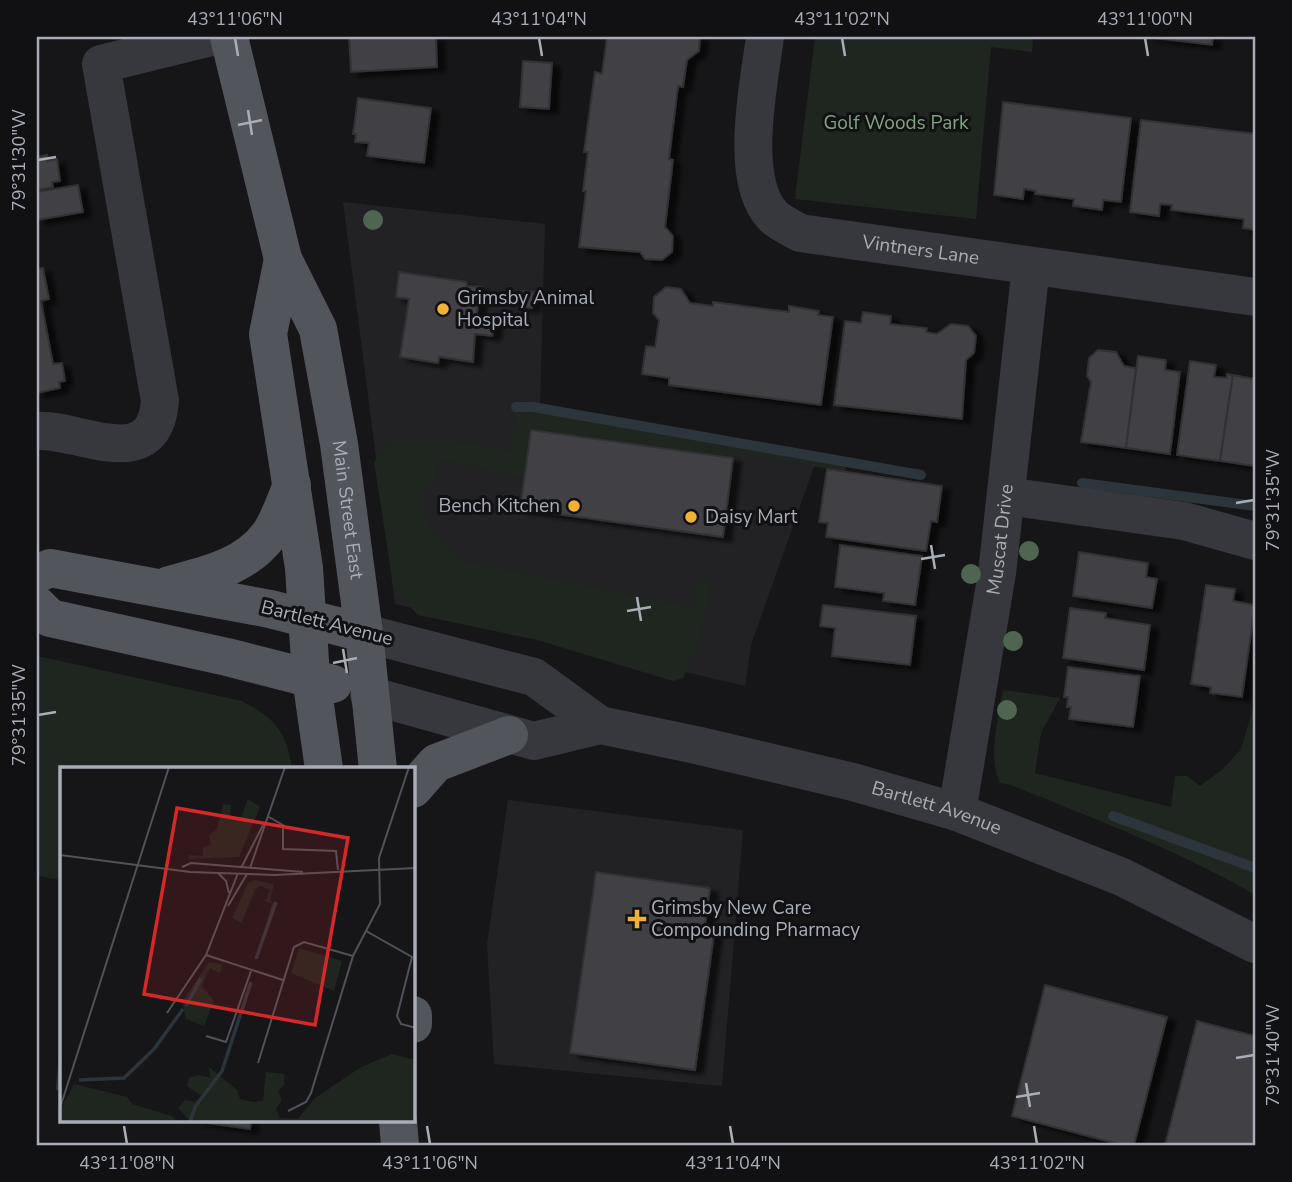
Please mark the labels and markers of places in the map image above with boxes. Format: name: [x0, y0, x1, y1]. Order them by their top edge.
place label: Grimsby Animal Hospital: [457, 285, 594, 333]
marker: Grimsby Animal Hospital: [435, 301, 451, 317]
place label: Bench Kitchen: [438, 493, 560, 519]
marker: Bench Kitchen: [566, 498, 582, 514]
place label: Daisy Mart: [705, 504, 798, 530]
marker: Daisy Mart: [683, 509, 699, 525]
place label: Grimsby New Care Compounding Pharmacy: [651, 895, 860, 943]
marker: Grimsby New Care Compounding Pharmacy: [629, 911, 645, 927]

